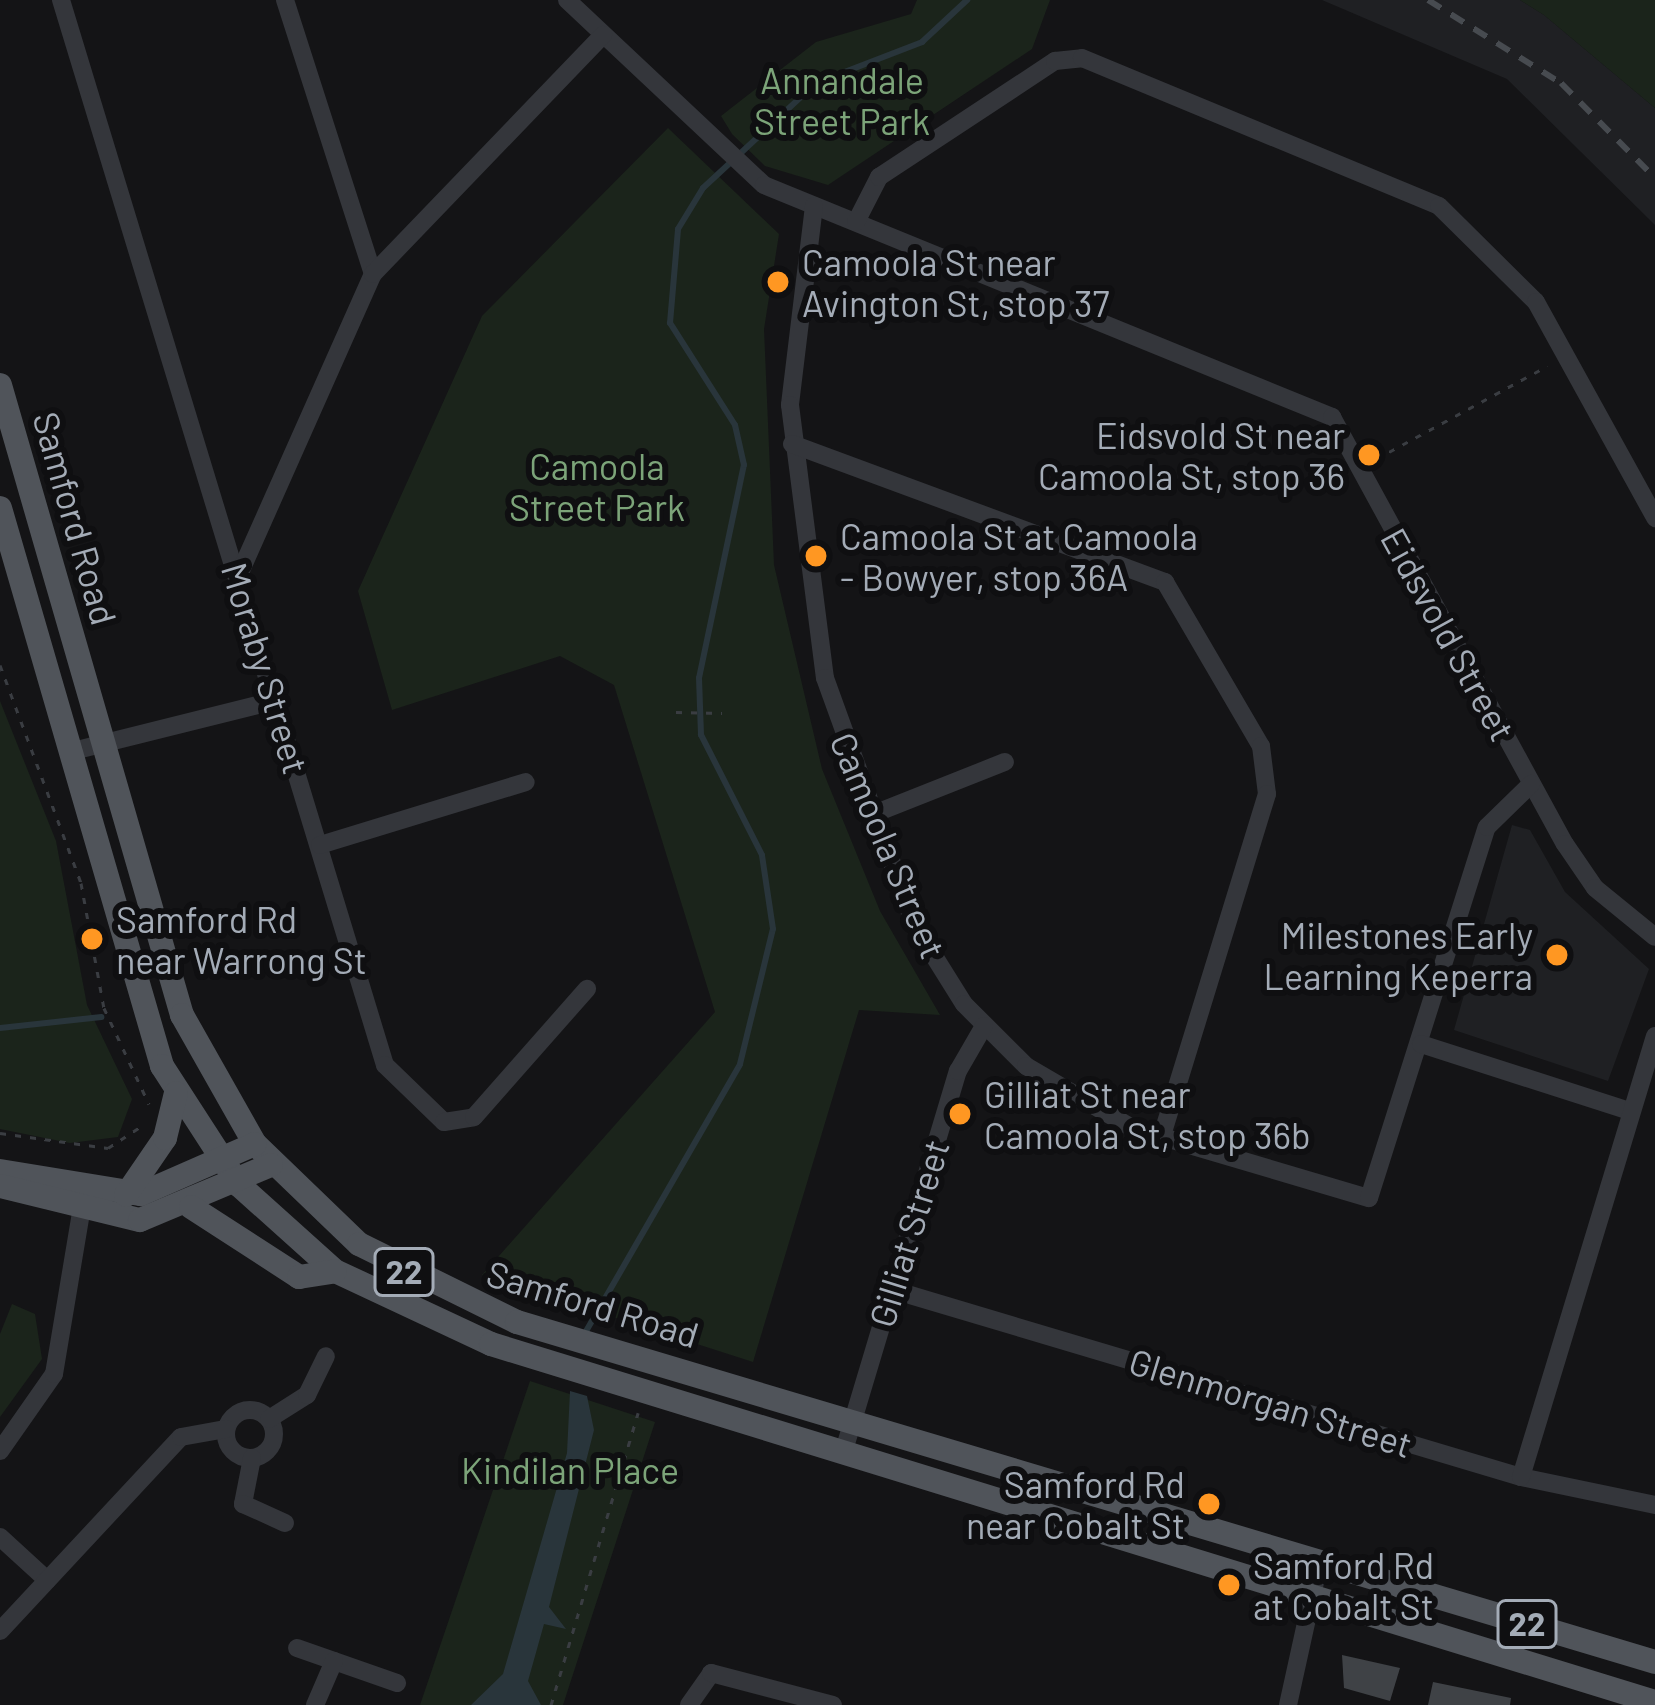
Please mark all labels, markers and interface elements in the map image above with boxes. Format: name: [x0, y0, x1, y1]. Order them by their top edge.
park label: Annandale Street Park: [754, 57, 930, 142]
place label: Camoola St near Avington St, stop 37: [802, 239, 1110, 324]
marker: Camoola St near Avington St, stop 37: [765, 269, 791, 295]
street label: Samford Road: [25, 407, 127, 629]
place label: Eidsvold St near Camoola St, stop 36: [1038, 412, 1345, 497]
marker: Eidsvold St near Camoola St, stop 36: [1356, 442, 1382, 468]
park label: Camoola Street Park: [509, 443, 685, 528]
place label: Camoola St at Camoola - Bowyer, stop 36A: [840, 513, 1198, 598]
street label: Eidsvold Street: [1373, 520, 1525, 748]
marker: Camoola St at Camoola - Bowyer, stop 36A: [803, 543, 829, 569]
street label: Moraby Street: [213, 557, 319, 779]
street label: Camoola Street: [822, 726, 956, 964]
place label: Samford Rd near Warrong St: [116, 896, 367, 981]
place label: Milestones Early Learning Keperra: [1264, 912, 1533, 997]
marker: Samford Rd near Warrong St: [79, 926, 105, 952]
marker: Milestones Early Learning Keperra: [1544, 942, 1570, 968]
place label: Gilliat St near Camoola St, stop 36b: [984, 1071, 1311, 1156]
marker: Gilliat St near Camoola St, stop 36b: [947, 1101, 973, 1127]
street label: Gilliat Street: [859, 1134, 957, 1332]
road number: 22: [371, 1245, 437, 1299]
street label: Samford Road: [482, 1250, 704, 1356]
street label: Glenmorgan Street: [1124, 1338, 1418, 1466]
park label: Kindilan Place: [461, 1448, 679, 1492]
place label: Samford Rd near Cobalt St: [966, 1461, 1185, 1546]
marker: Samford Rd near Cobalt St: [1196, 1491, 1222, 1517]
place label: Samford Rd at Cobalt St: [1253, 1542, 1434, 1627]
marker: Samford Rd at Cobalt St: [1216, 1572, 1242, 1598]
road number: 22: [1494, 1597, 1560, 1651]

